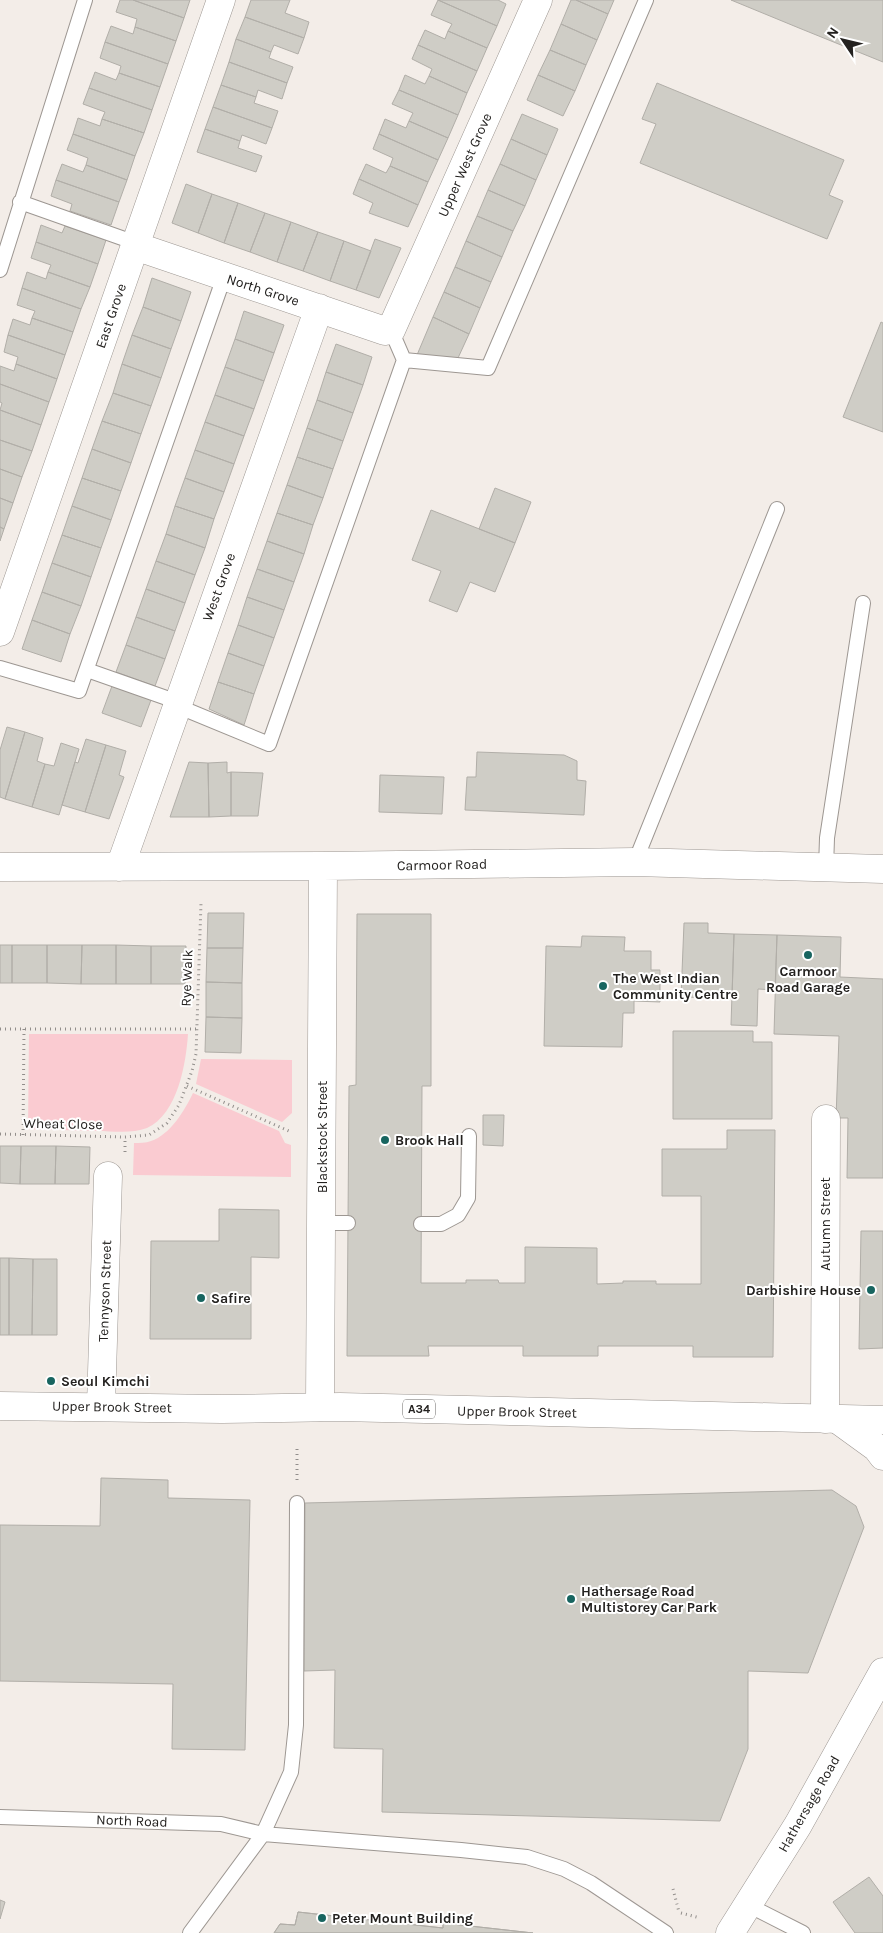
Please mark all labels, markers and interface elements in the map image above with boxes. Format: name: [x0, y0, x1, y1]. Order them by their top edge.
north arrow: [818, 15, 868, 65]
text: N: [823, 24, 843, 42]
street label: Upper West Grove: [434, 110, 496, 220]
street label: North Grove: [225, 270, 301, 310]
street label: East Grove: [92, 281, 130, 351]
street label: West Grove: [199, 551, 239, 623]
street label: Carmoor Road: [397, 856, 487, 874]
street label: Rye Walk: [178, 949, 196, 1007]
marker: Carmoor Road Garage: [802, 949, 814, 961]
place label: Carmoor Road Garage: [766, 963, 850, 996]
place label: The West Indian Community Centre: [613, 970, 738, 1003]
marker: The West Indian Community Centre: [597, 980, 609, 992]
street label: Blackstock Street: [314, 1081, 331, 1193]
street label: Wheat Close: [23, 1115, 103, 1133]
place label: Brook Hall: [395, 1132, 464, 1149]
marker: Brook Hall: [379, 1134, 391, 1146]
street label: Autumn Street: [817, 1177, 834, 1271]
street label: Tennyson Street: [95, 1240, 115, 1342]
place label: Darbishire House: [746, 1282, 861, 1299]
marker: Darbishire House: [865, 1284, 877, 1296]
place label: Safire: [211, 1290, 251, 1307]
marker: Safire: [195, 1292, 207, 1304]
place label: Seoul Kimchi: [61, 1373, 150, 1390]
marker: Seoul Kimchi: [45, 1375, 57, 1387]
street label: Upper Brook Street: [52, 1397, 172, 1417]
road number: A34: [403, 1400, 435, 1418]
street label: Upper Brook Street: [457, 1402, 577, 1422]
place label: Hathersage Road Multistorey Car Park: [581, 1583, 718, 1616]
marker: Hathersage Road Multistorey Car Park: [565, 1593, 577, 1605]
street label: Hathersage Road: [774, 1753, 844, 1855]
street label: North Road: [96, 1811, 168, 1831]
place label: Peter Mount Building: [332, 1910, 473, 1927]
marker: Peter Mount Building: [316, 1912, 328, 1924]

